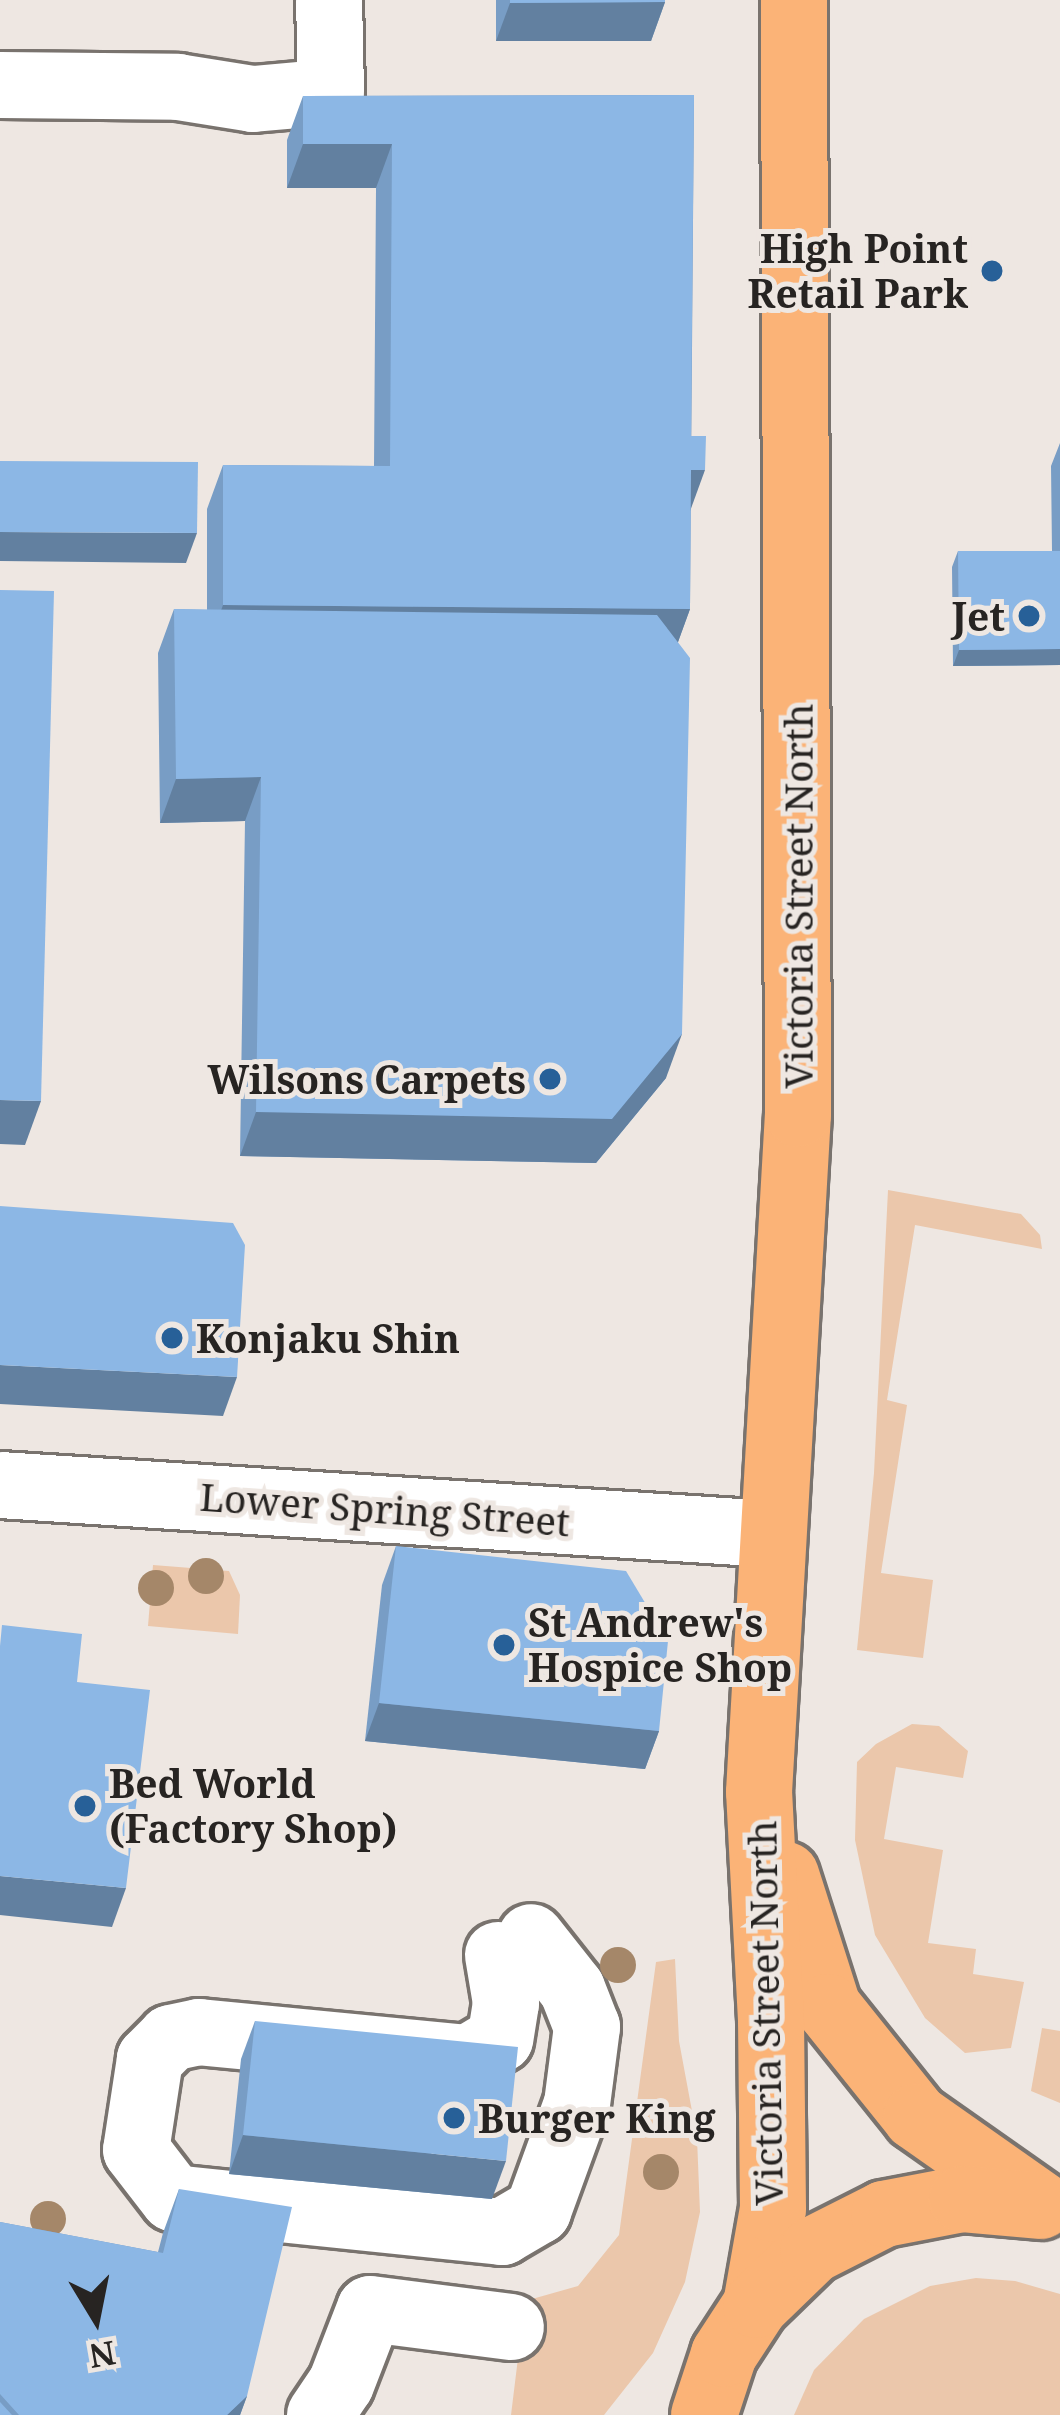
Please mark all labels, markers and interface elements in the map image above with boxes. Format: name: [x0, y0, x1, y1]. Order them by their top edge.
place label: High Point Retail Park: [748, 226, 968, 317]
marker: High Point Retail Park: [979, 258, 1005, 284]
place label: Jet: [951, 593, 1005, 639]
marker: Jet: [1016, 603, 1042, 629]
street label: Victoria Street North: [775, 703, 821, 1089]
place label: Wilsons Carpets: [207, 1056, 526, 1102]
marker: Wilsons Carpets: [537, 1066, 563, 1092]
place label: Konjaku Shin: [196, 1315, 460, 1361]
marker: Konjaku Shin: [159, 1325, 185, 1351]
street label: Lower Spring Street: [198, 1473, 572, 1545]
place label: St Andrew's Hospice Shop: [528, 1600, 792, 1691]
marker: St Andrew's Hospice Shop: [491, 1632, 517, 1658]
place label: Bed World (Factory Shop): [109, 1761, 397, 1852]
marker: Bed World (Factory Shop): [72, 1793, 98, 1819]
street label: Victoria Street North: [738, 1820, 792, 2206]
place label: Burger King: [478, 2095, 716, 2141]
marker: Burger King: [441, 2105, 467, 2131]
north arrow: [36, 2259, 156, 2379]
text: N: [86, 2331, 119, 2379]

